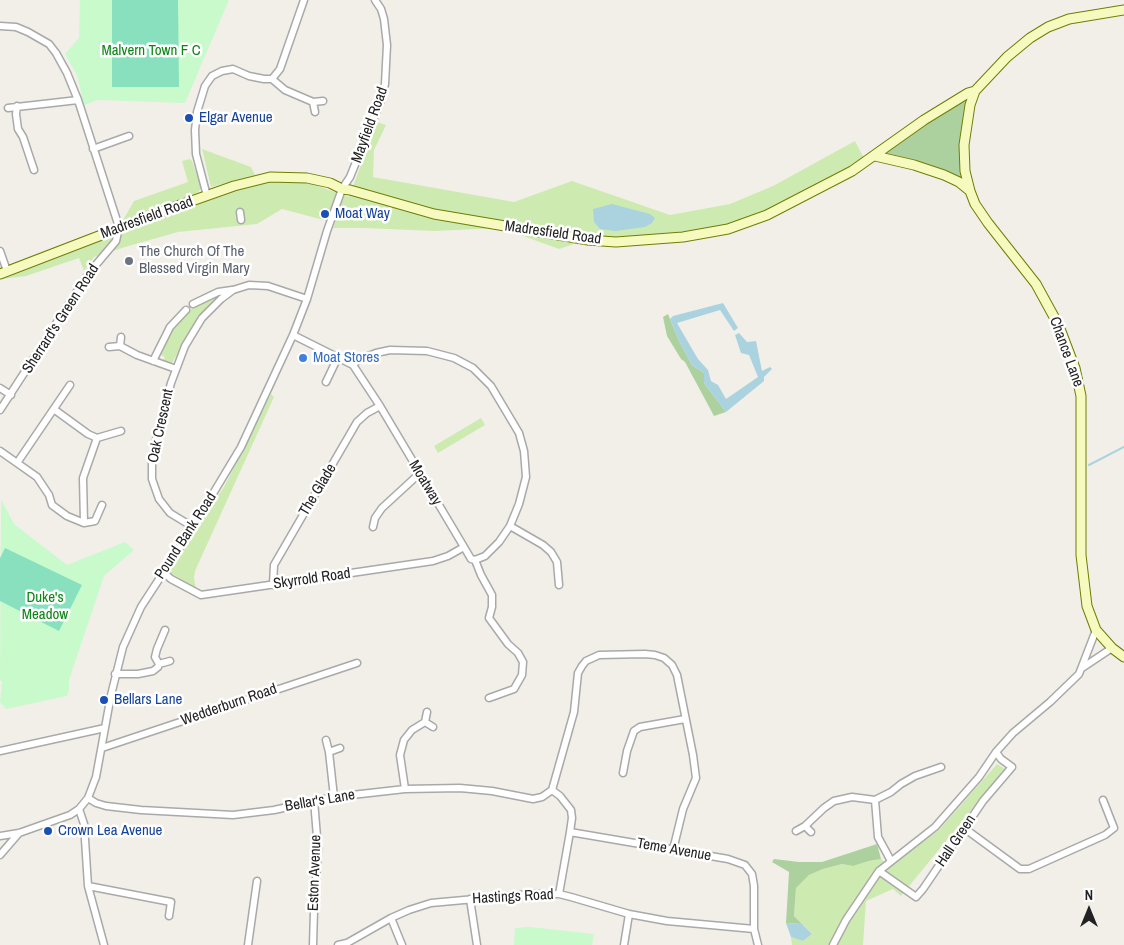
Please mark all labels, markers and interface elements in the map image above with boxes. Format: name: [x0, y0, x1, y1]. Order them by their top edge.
park label: Malvern Town F C: [101, 42, 201, 60]
street label: Mayfield Road: [348, 85, 392, 165]
place label: Elgar Avenue: [199, 109, 273, 127]
marker: Elgar Avenue: [183, 112, 195, 124]
street label: Madresfield Road: [98, 193, 196, 243]
place label: Moat Way: [335, 205, 390, 223]
marker: Moat Way: [319, 208, 331, 220]
street label: Madresfield Road: [504, 217, 602, 249]
place label: The Church Of The Blessed Virgin Mary: [139, 243, 250, 278]
marker: The Church Of The Blessed Virgin Mary: [123, 255, 135, 267]
street label: Sherrard's Green Road: [19, 261, 103, 377]
street label: Chance Lane: [1045, 315, 1087, 389]
place label: Moat Stores: [313, 349, 379, 367]
marker: Moat Stores: [297, 352, 309, 364]
street label: Oak Crescent: [144, 387, 178, 465]
street label: Moatway: [405, 457, 445, 509]
street label: The Glade: [295, 461, 341, 519]
street label: Pound Bank Road: [151, 489, 221, 583]
street label: Skyrrold Road: [272, 565, 352, 593]
park label: Duke's Meadow: [22, 589, 68, 624]
street label: Wedderburn Road: [179, 680, 279, 730]
place label: Bellars Lane: [114, 691, 182, 709]
marker: Bellars Lane: [98, 694, 110, 706]
street label: Bellar's Lane: [284, 786, 356, 816]
street label: Hall Green: [932, 812, 980, 870]
place label: Crown Lea Avenue: [58, 822, 162, 840]
marker: Crown Lea Avenue: [42, 825, 54, 837]
street label: Eston Avenue: [305, 835, 325, 911]
street label: Teme Avenue: [636, 835, 712, 865]
north arrow: [1064, 885, 1114, 935]
street label: Hastings Road: [472, 886, 554, 908]
text: N: [1085, 886, 1093, 904]

